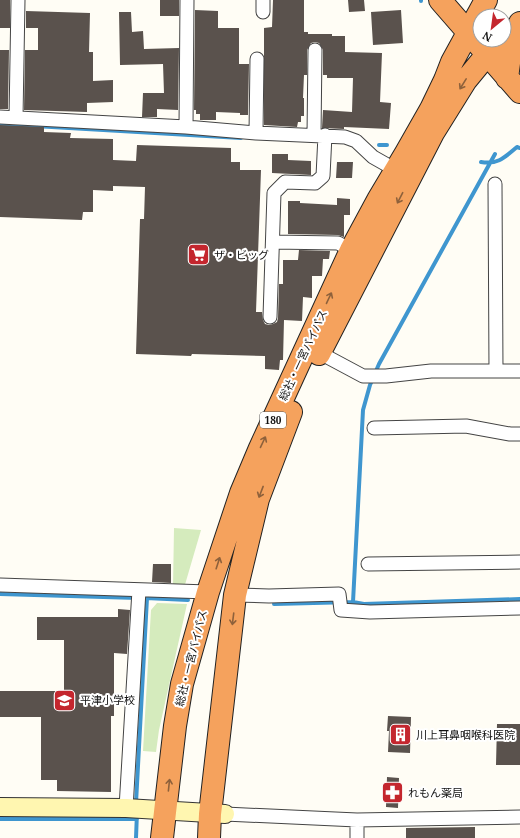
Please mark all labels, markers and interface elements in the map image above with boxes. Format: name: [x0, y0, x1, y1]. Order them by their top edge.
north arrow: [472, 8, 512, 48]
text: N: [479, 28, 494, 46]
one-way arrow: [458, 78, 466, 90]
one-way arrow: [396, 192, 403, 204]
supermarket icon: ザ・ビッグ: [186, 242, 212, 268]
place label: ザ・ビッグ: [214, 247, 269, 262]
one-way arrow: [326, 293, 333, 305]
street label: 総社・一宮バイパス: [275, 307, 330, 403]
road number: 180: [260, 412, 286, 428]
one-way arrow: [260, 436, 267, 448]
one-way arrow: [256, 486, 264, 498]
one-way arrow: [215, 557, 222, 570]
street label: 総社・一宮バイパス: [171, 608, 210, 708]
one-way arrow: [229, 612, 236, 625]
school or university icon: 平津小学校: [51, 687, 77, 713]
place label: 平津小学校: [80, 692, 135, 707]
building icon: 川上耳鼻咽喉科医院: [387, 722, 413, 748]
place label: 川上耳鼻咽喉科医院: [416, 727, 515, 742]
one-way arrow: [165, 779, 172, 792]
pharmacy icon: れもん薬局: [379, 780, 405, 806]
place label: れもん薬局: [408, 785, 463, 800]

